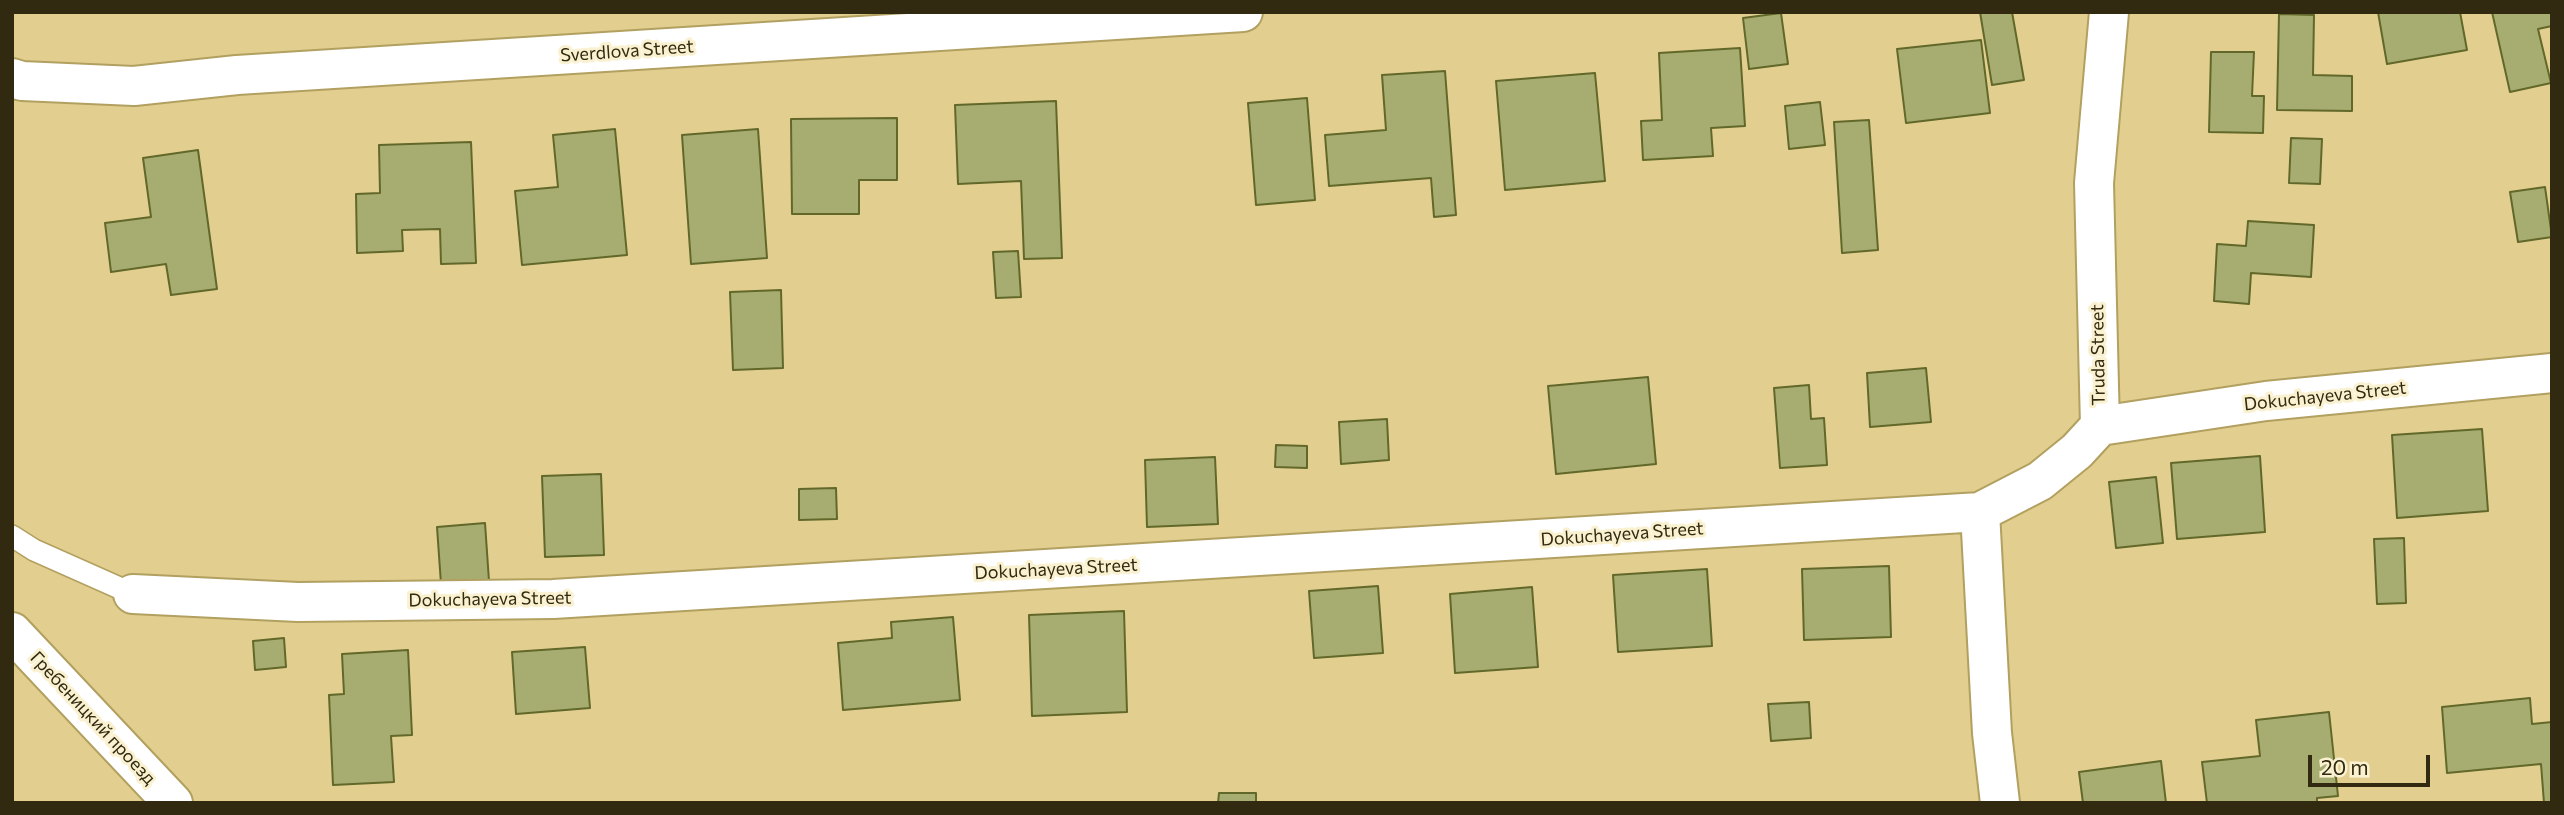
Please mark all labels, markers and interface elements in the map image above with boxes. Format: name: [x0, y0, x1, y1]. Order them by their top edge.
street label: Sverdlova Street: [560, 36, 694, 66]
street label: Truda Street: [2086, 304, 2110, 406]
street label: Dokuchayeva Street: [2243, 377, 2407, 415]
street label: Dokuchayeva Street: [1540, 518, 1704, 550]
street label: Dokuchayeva Street: [974, 554, 1138, 584]
street label: Dokuchayeva Street: [408, 587, 572, 611]
street label: Гребеницкий проезд: [26, 647, 160, 789]
scale bar: [2312, 742, 2434, 786]
text: 20 m: [2321, 754, 2369, 779]

